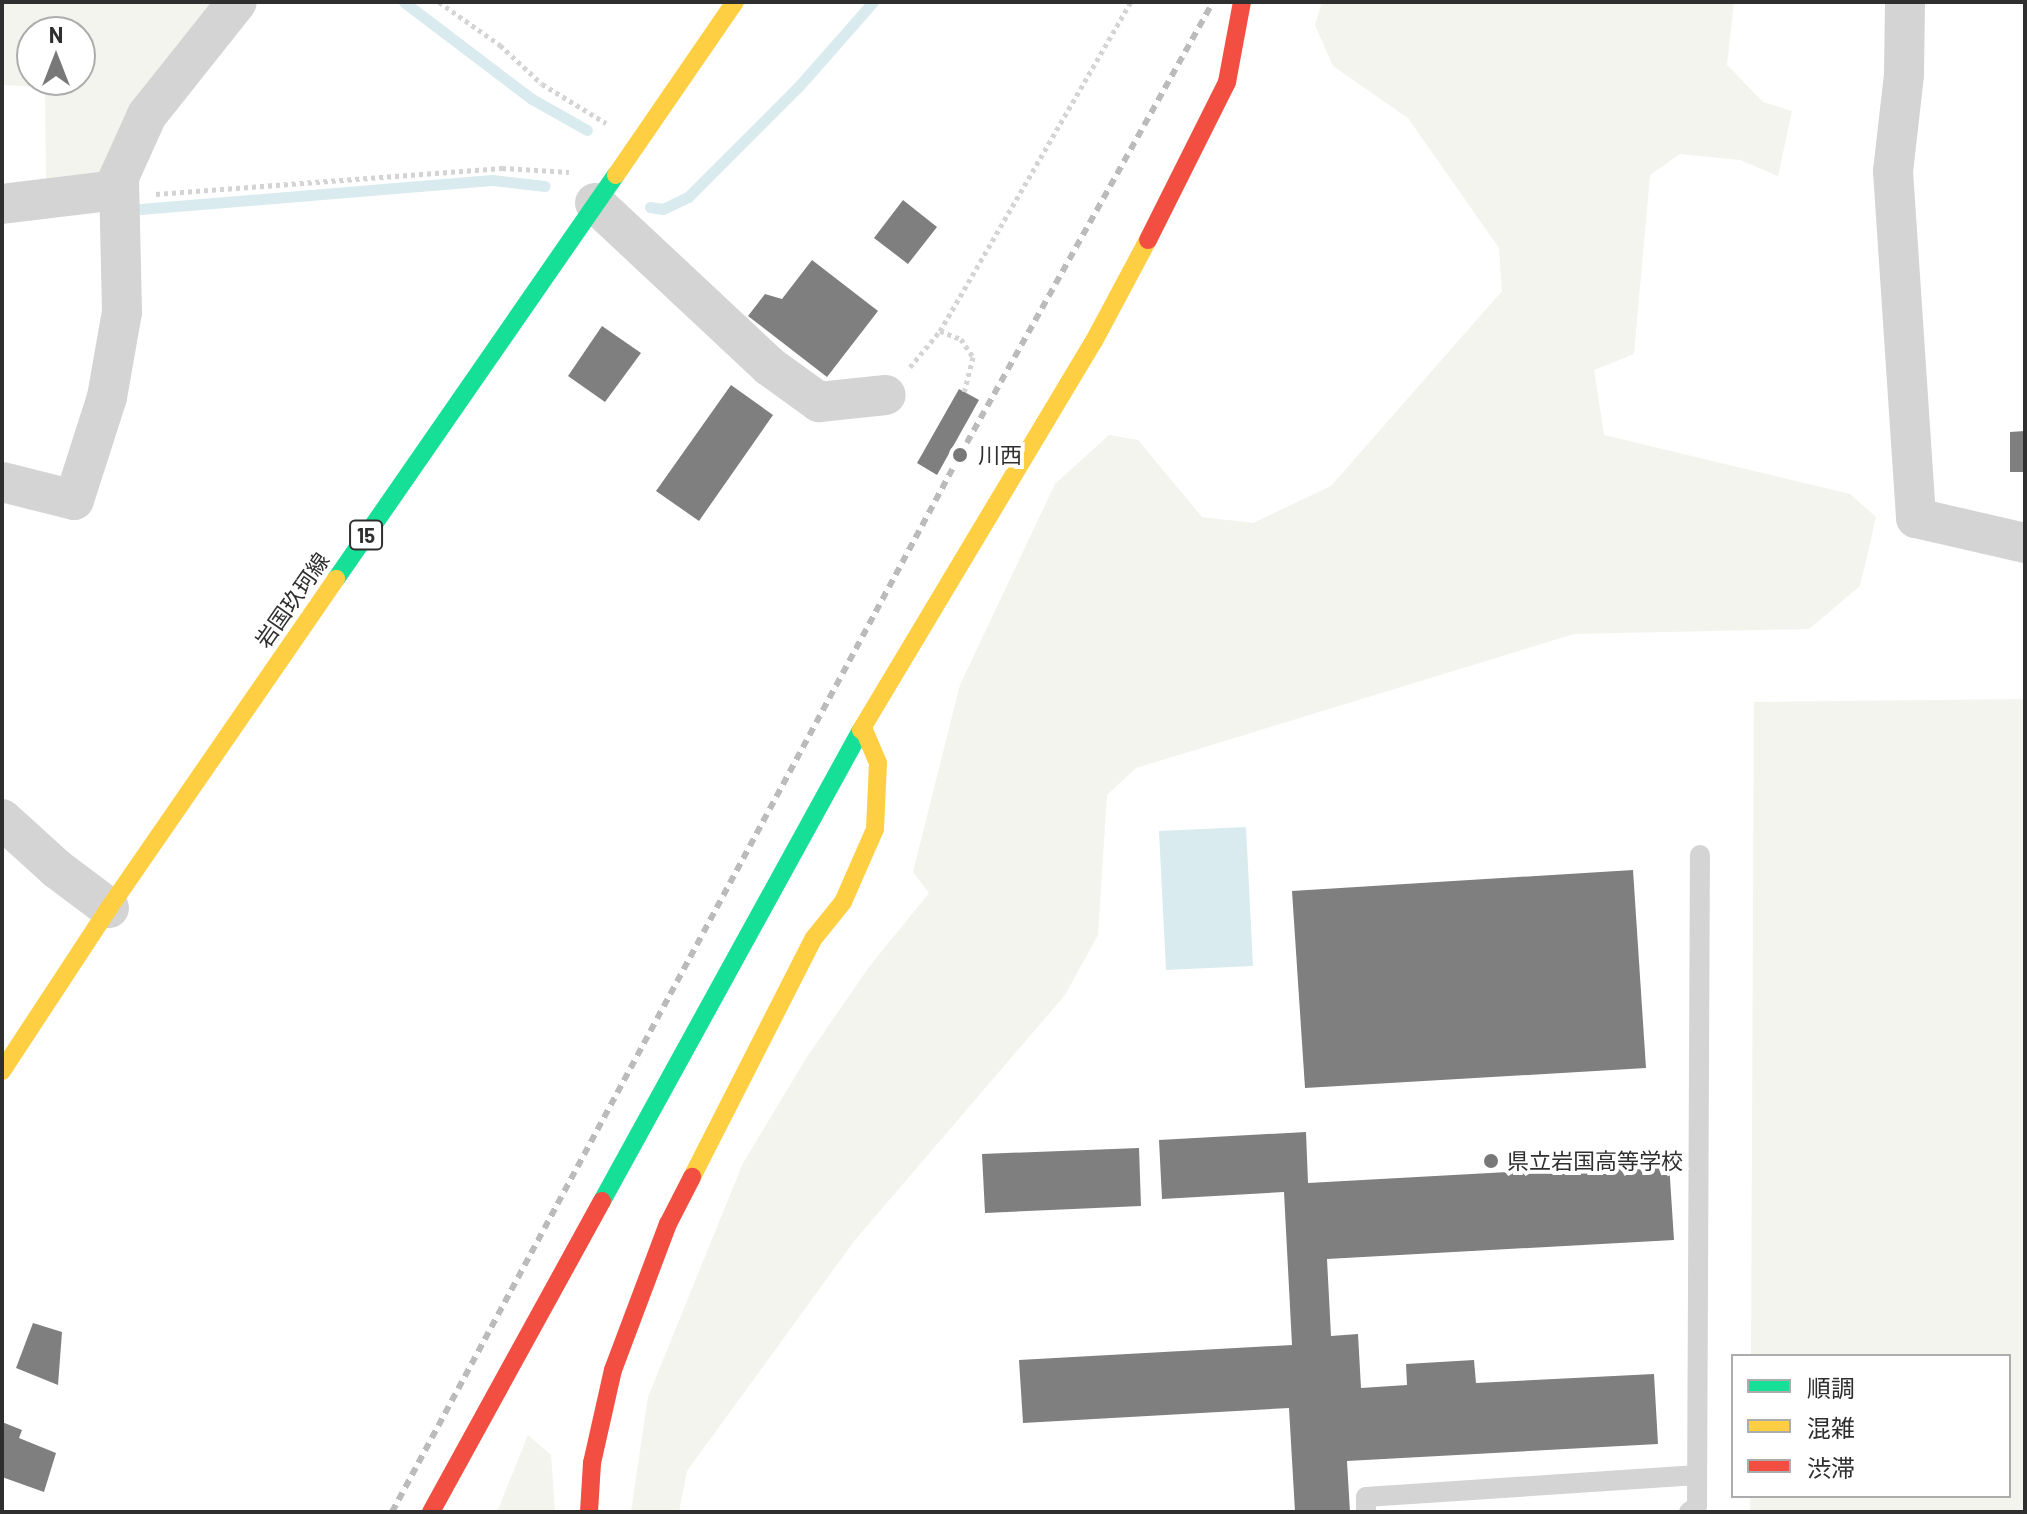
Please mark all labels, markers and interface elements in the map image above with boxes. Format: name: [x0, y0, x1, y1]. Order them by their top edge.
north arrow: [16, 16, 96, 96]
text: N: [49, 21, 63, 47]
place label: 川西: [978, 442, 1022, 468]
marker: 川西: [949, 444, 971, 466]
road number: 15: [348, 519, 384, 551]
street label: 岩国玖珂線: [250, 547, 334, 653]
place label: 県立岩国高等学校: [1507, 1148, 1683, 1174]
marker: 県立岩国高等学校: [1482, 1152, 1500, 1170]
legend: [1731, 1354, 2011, 1498]
text: 順調: [1807, 1373, 1855, 1402]
text: 混雑: [1807, 1413, 1855, 1442]
text: 渋滞: [1807, 1453, 1855, 1482]

